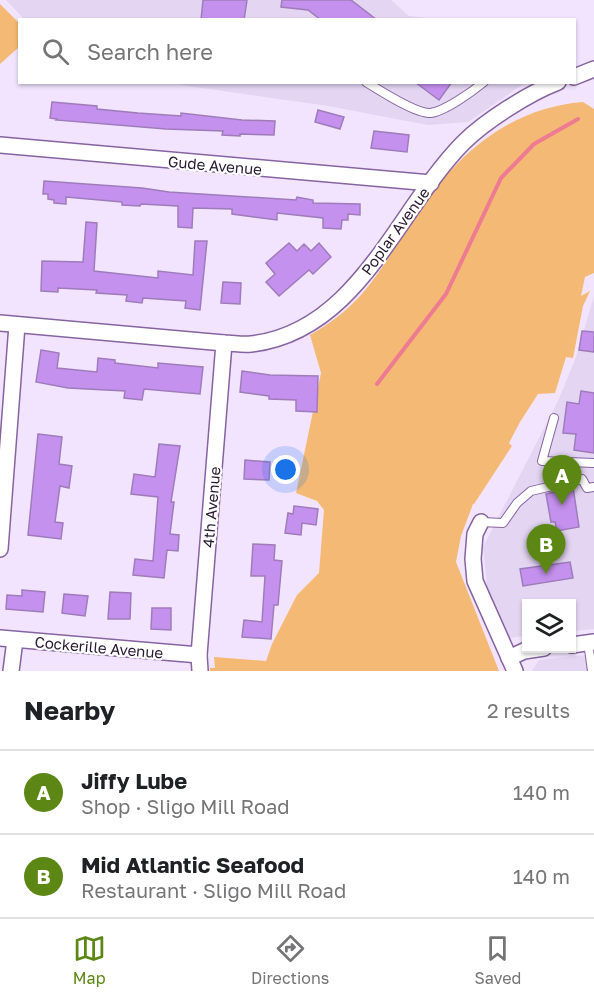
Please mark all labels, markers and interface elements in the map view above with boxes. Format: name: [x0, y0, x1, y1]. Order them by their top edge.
search box: [18, 18, 576, 84]
icon: search: [39, 35, 72, 68]
text: Search here: [87, 38, 213, 65]
street label: Gude Avenue: [167, 152, 263, 178]
street label: Poplar Avenue: [357, 184, 433, 278]
your location: [271, 455, 300, 484]
pin: A: [542, 456, 582, 505]
street label: 4th Avenue: [199, 466, 224, 548]
pin: B: [526, 524, 566, 574]
map controls: [522, 599, 576, 653]
button: layers: [522, 599, 576, 653]
street label: Cockerille Avenue: [34, 632, 164, 662]
text: Nearby: [24, 695, 115, 726]
text: 2 results: [487, 698, 570, 722]
text: Jiffy Lube: [81, 767, 187, 794]
text: A: [36, 780, 51, 804]
text: 140 m: [513, 780, 570, 804]
text: Shop · Sligo Mill Road: [81, 794, 290, 818]
text: Mid Atlantic Seafood: [81, 851, 304, 878]
text: B: [36, 864, 51, 888]
text: 140 m: [513, 864, 570, 888]
text: Restaurant · Sligo Mill Road: [81, 878, 346, 902]
tab: Map: [73, 932, 106, 988]
tab: Directions: [251, 932, 329, 988]
tab: Saved: [475, 932, 521, 988]

